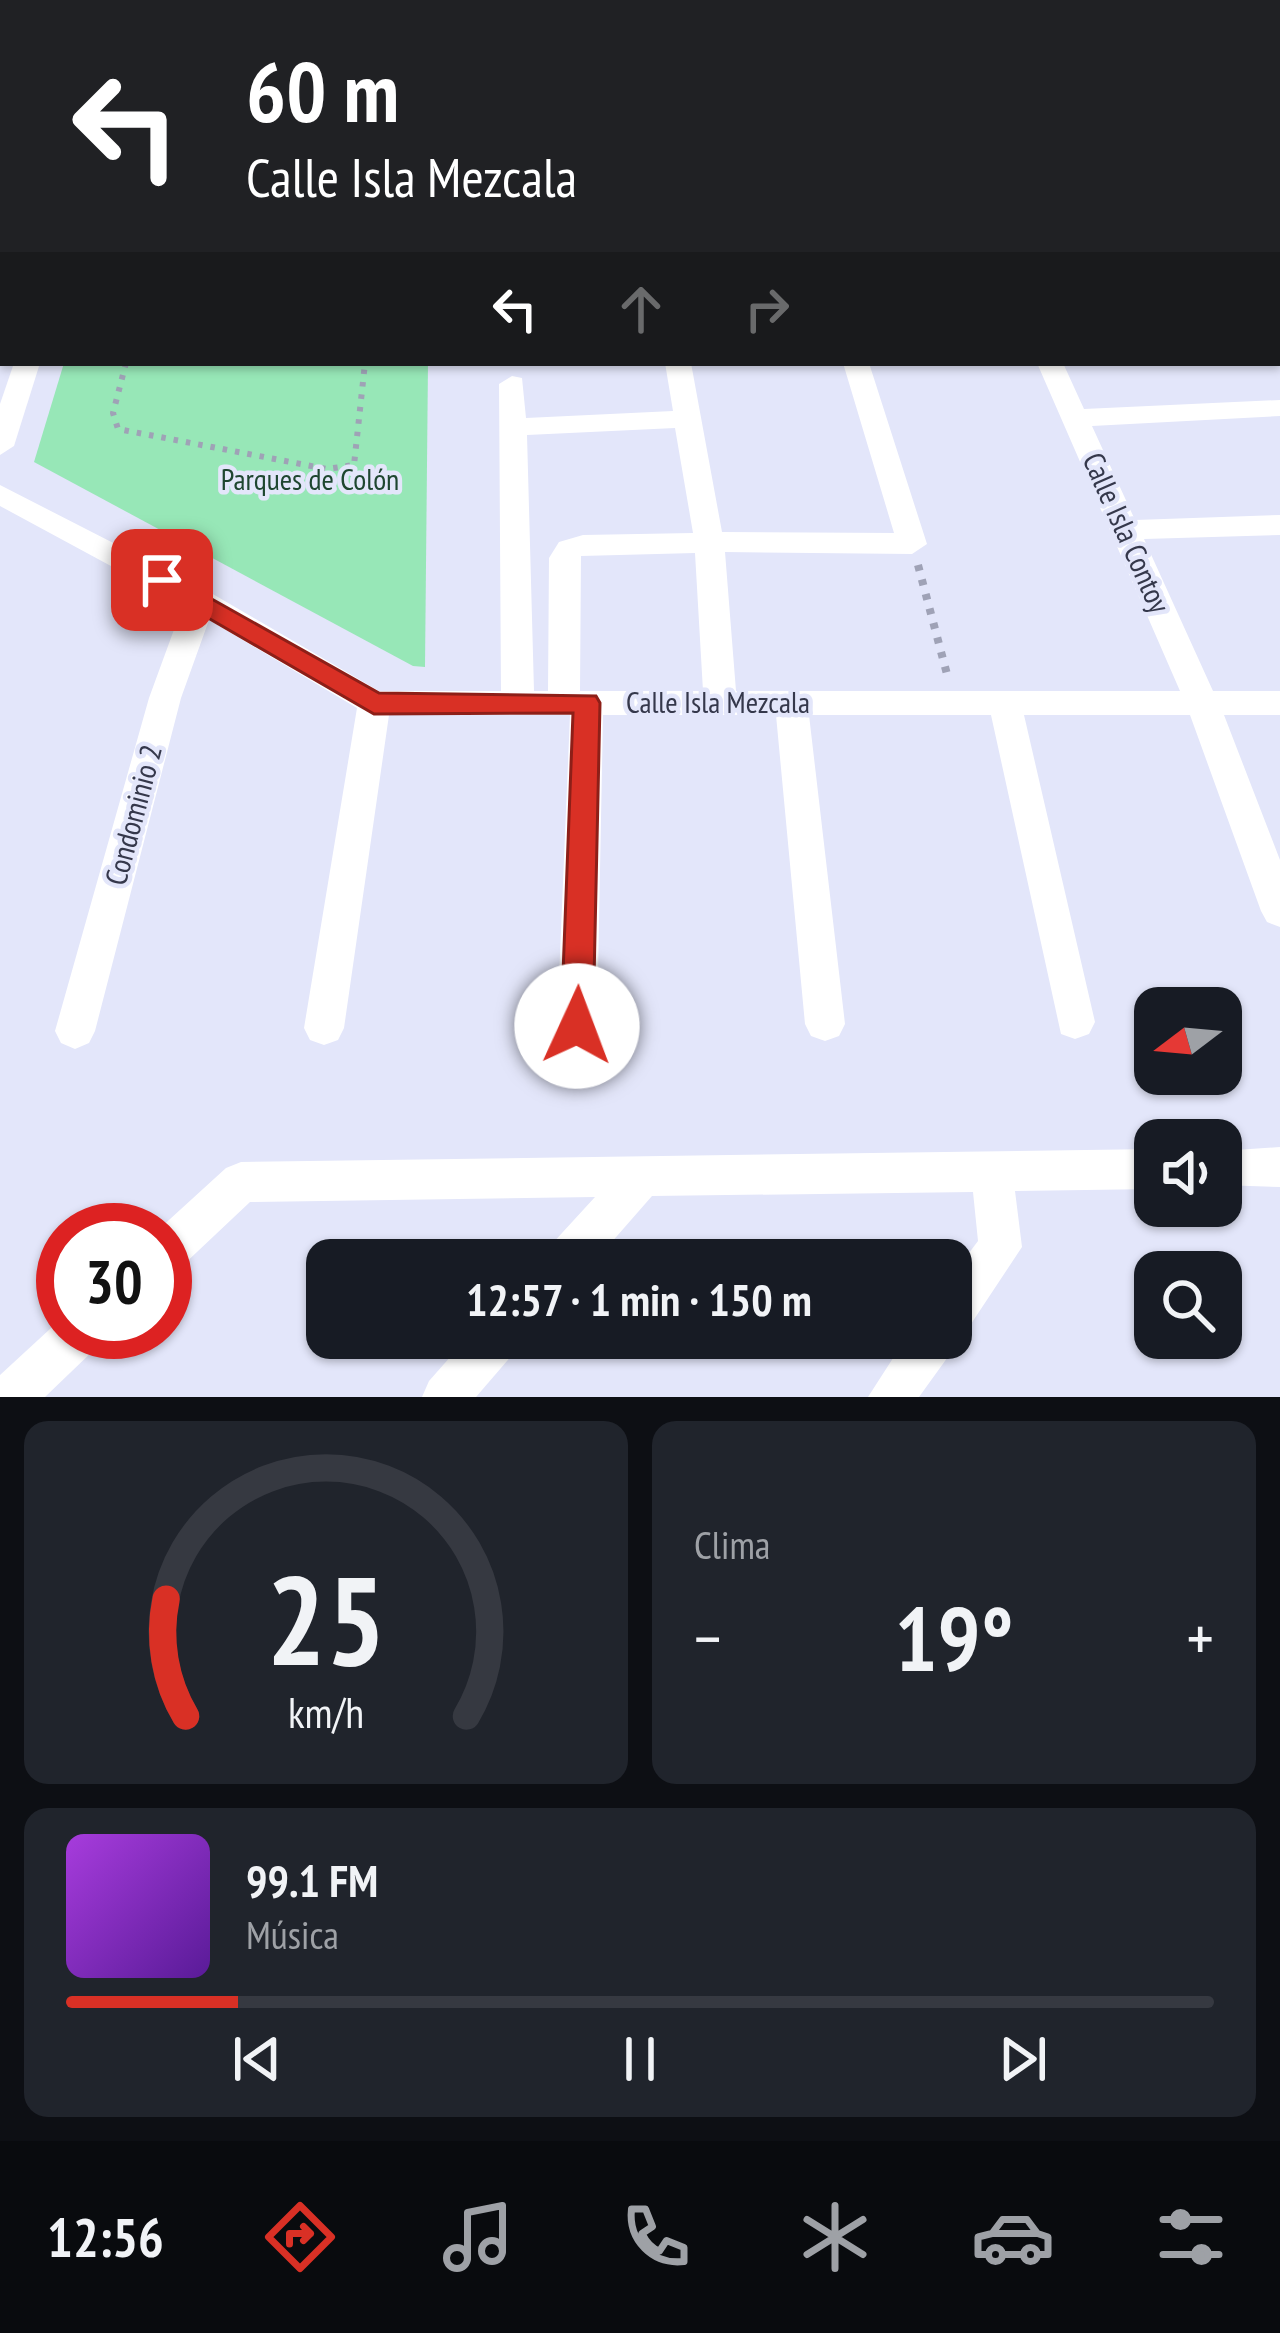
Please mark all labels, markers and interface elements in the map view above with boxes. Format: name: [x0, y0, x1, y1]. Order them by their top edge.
text: 60 m: [246, 36, 399, 145]
icon: left: [48, 48, 204, 204]
text: Calle Isla Mezcala: [246, 142, 577, 212]
icon: left: [482, 276, 548, 342]
icon: ahead: [608, 276, 674, 342]
icon: right: [734, 276, 800, 342]
street label: Calle Isla Contoy: [1075, 446, 1180, 619]
park label: Parques de Colón: [221, 459, 399, 498]
pin: [111, 529, 213, 631]
icon: arrive: [129, 547, 195, 613]
street label: Calle Isla Mezcala: [626, 682, 810, 721]
street label: Condominio 2: [95, 740, 170, 889]
position arrow: [514, 963, 640, 1089]
north arrow: [1134, 987, 1242, 1095]
map controls: [1134, 987, 1242, 1359]
button: sound: [1134, 1119, 1242, 1227]
speed limit sign: 30: [36, 1203, 192, 1359]
button: search: [1134, 1251, 1242, 1359]
text: 12:57 · 1 min · 150 m: [466, 1270, 812, 1328]
text: Clima: [694, 1519, 770, 1570]
text: 25: [266, 1538, 386, 1699]
text: 19°: [895, 1579, 1013, 1696]
text: −: [694, 1595, 721, 1680]
text: +: [1187, 1595, 1214, 1680]
text: km/h: [288, 1683, 364, 1739]
text: 99.1 FM: [246, 1851, 378, 1909]
text: Música: [246, 1909, 339, 1960]
icon: previous: [224, 2026, 290, 2092]
icon: pause: [607, 2026, 673, 2092]
icon: next: [990, 2026, 1056, 2092]
icon: directions: [258, 2195, 342, 2279]
icon: music: [436, 2195, 520, 2279]
icon: phone: [614, 2195, 698, 2279]
icon: climate: [793, 2195, 877, 2279]
icon: car: [971, 2195, 1055, 2279]
icon: filters: [1149, 2195, 1233, 2279]
text: 12:56: [47, 2202, 164, 2272]

